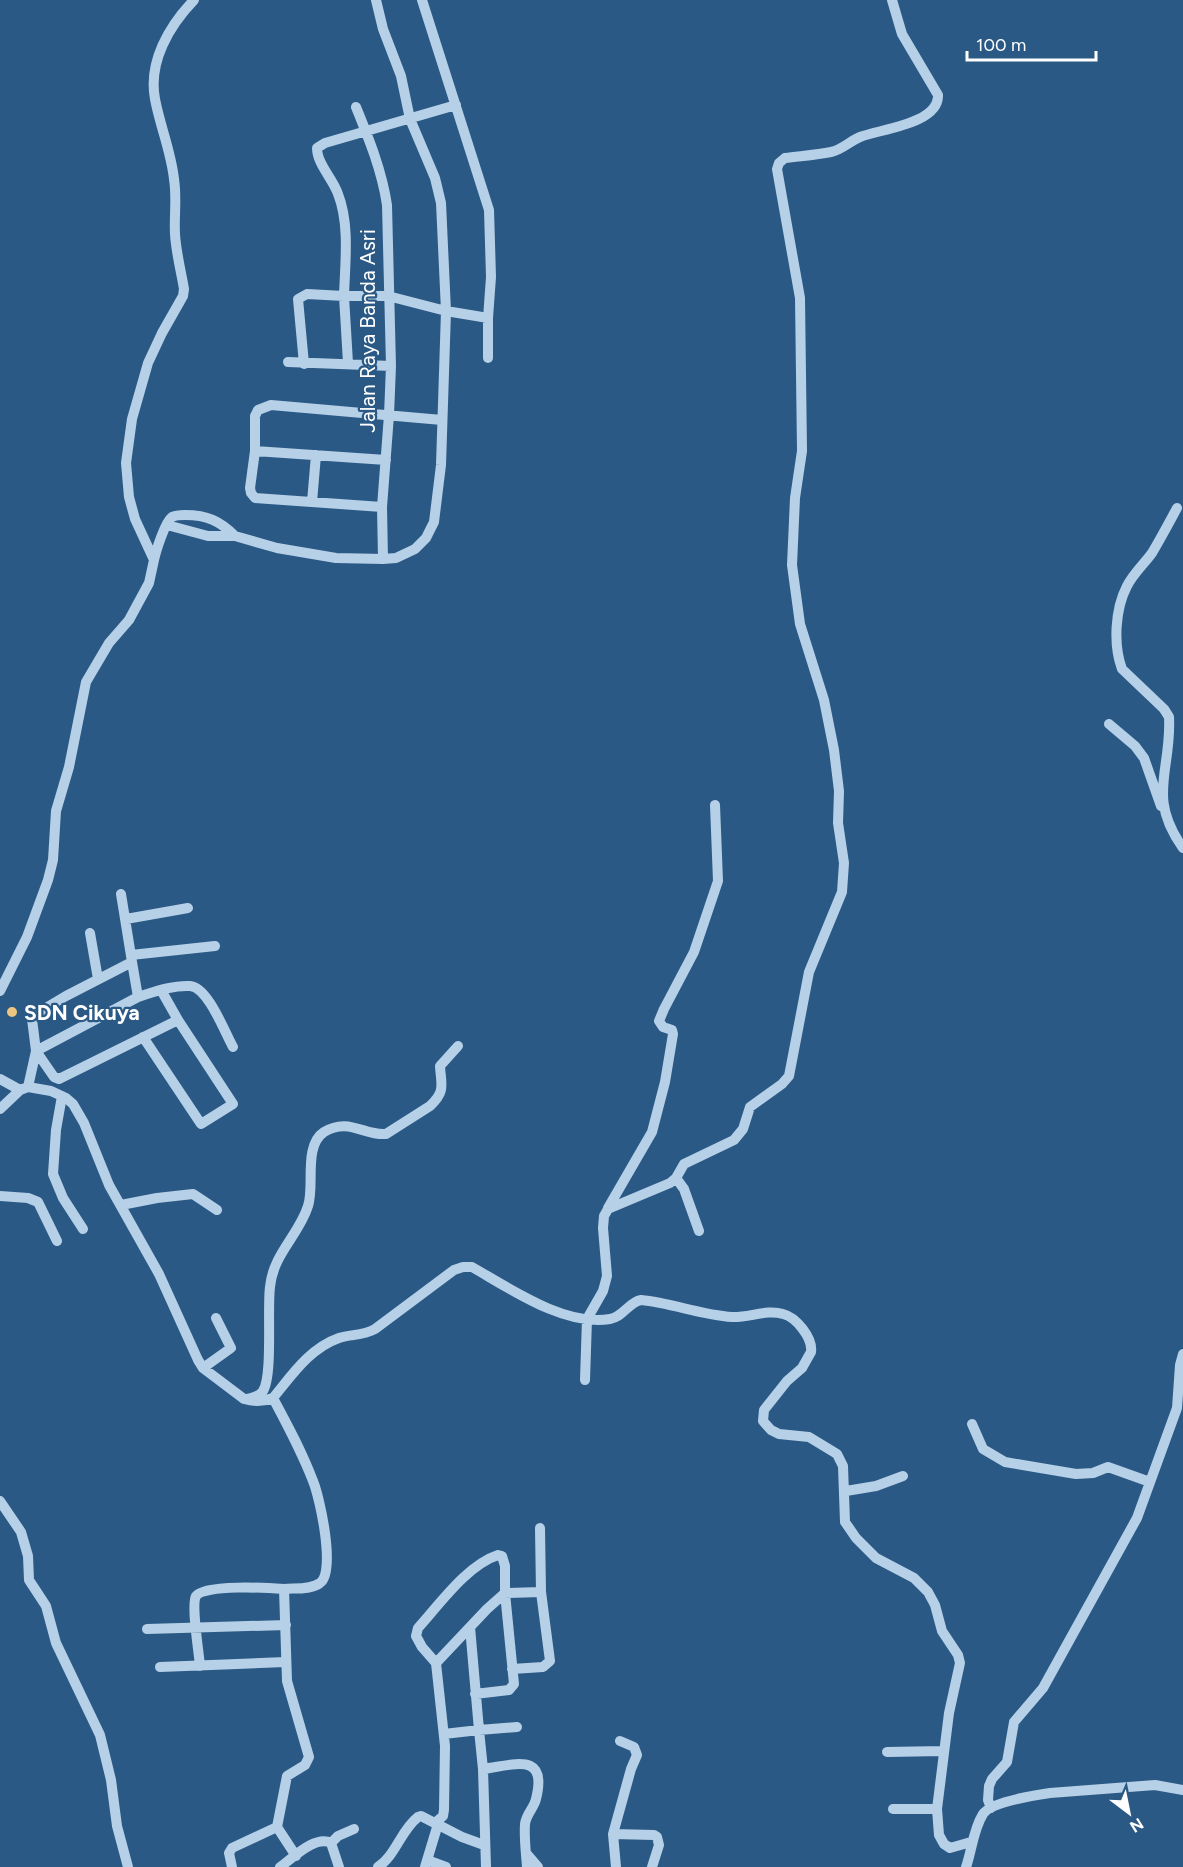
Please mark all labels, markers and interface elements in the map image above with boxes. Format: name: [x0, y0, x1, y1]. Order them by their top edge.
scale bar: [967, 24, 1096, 62]
text: 100 m: [976, 34, 1026, 56]
street label: Jalan Raya Banda Asri: [355, 229, 380, 433]
place label: SDN Cikuya: [24, 1000, 140, 1025]
marker: SDN Cikuya: [5, 1005, 19, 1019]
north arrow: [1099, 1783, 1159, 1843]
text: N: [1126, 1814, 1147, 1837]

